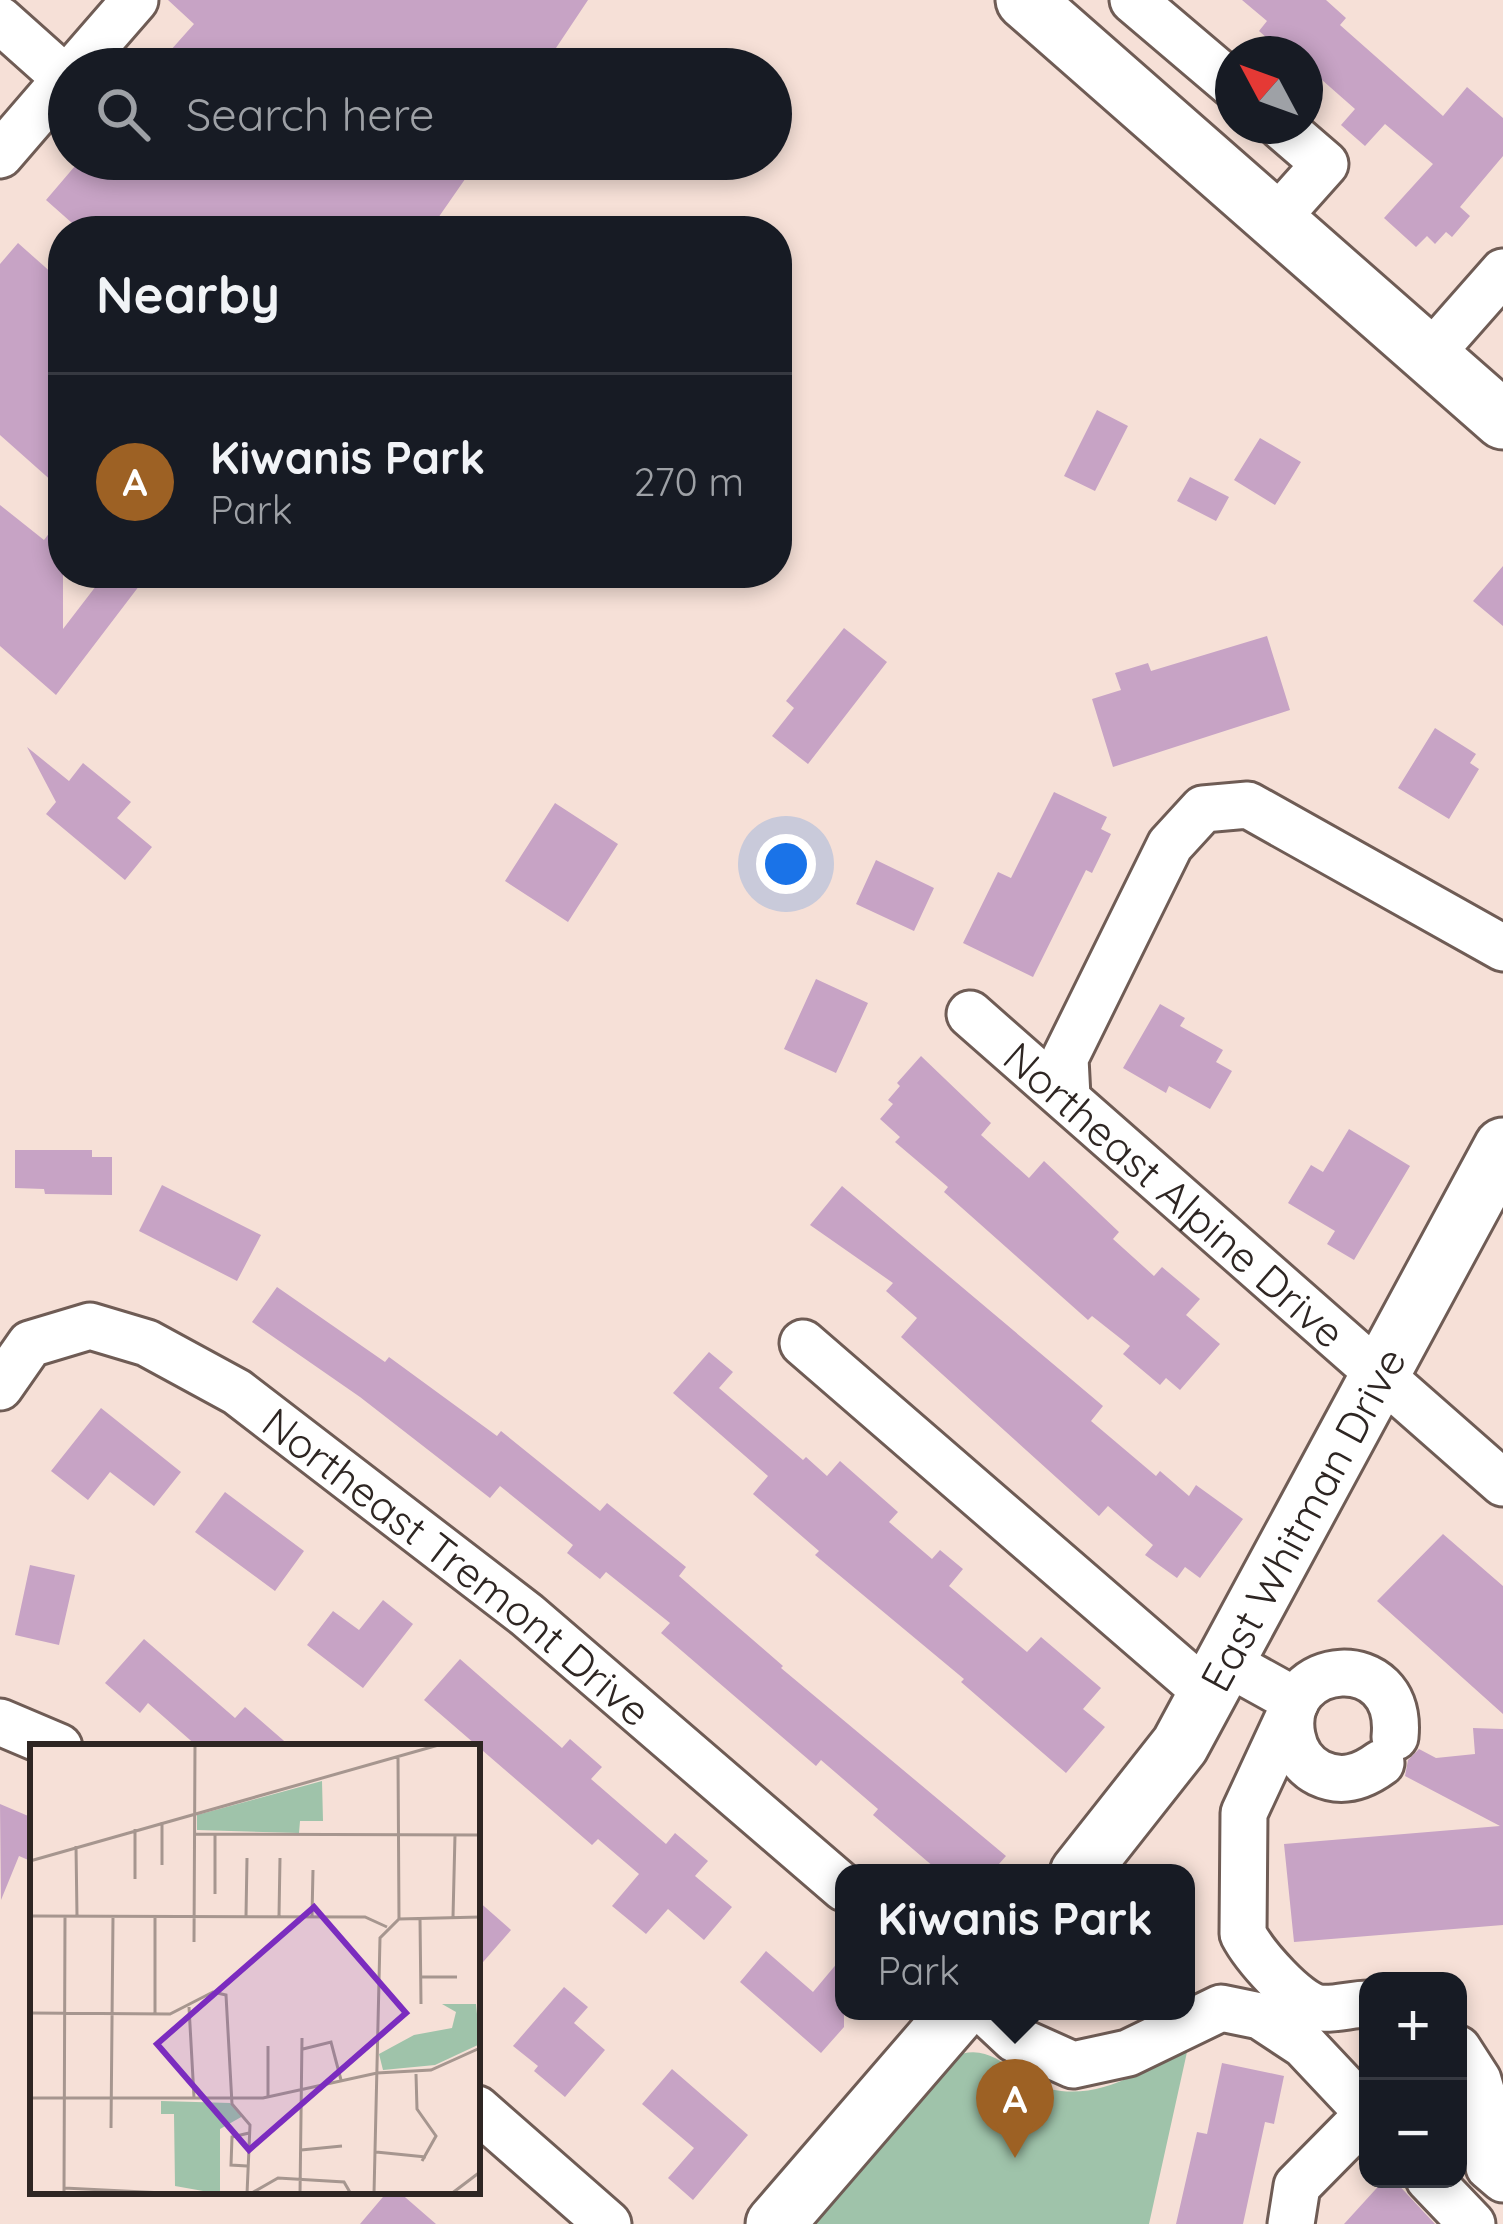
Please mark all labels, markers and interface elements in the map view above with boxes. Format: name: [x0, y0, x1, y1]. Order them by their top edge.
north arrow: [1215, 36, 1323, 144]
search box: [48, 48, 792, 180]
icon: search: [90, 81, 156, 147]
text: Search here: [186, 86, 434, 142]
text: Nearby: [96, 262, 280, 326]
text: Kiwanis Park: [210, 429, 485, 485]
text: A: [123, 457, 147, 506]
text: 270 m: [634, 457, 744, 506]
text: Park: [210, 485, 293, 534]
your location: [756, 834, 816, 894]
street label: Northeast Alpine Drive: [993, 1030, 1356, 1359]
street label: East Whitman Drive: [1188, 1338, 1416, 1700]
street label: Northeast Tremont Drive: [253, 1395, 662, 1737]
inset map: [30, 1744, 480, 2194]
popup: [835, 1864, 1195, 2020]
text: Kiwanis Park: [877, 1890, 1153, 1946]
text: Park: [877, 1946, 960, 1995]
map controls: [1359, 1972, 1467, 2188]
button: +: [1359, 1972, 1467, 2080]
pin: A: [976, 2059, 1054, 2158]
button: −: [1359, 2080, 1467, 2188]

